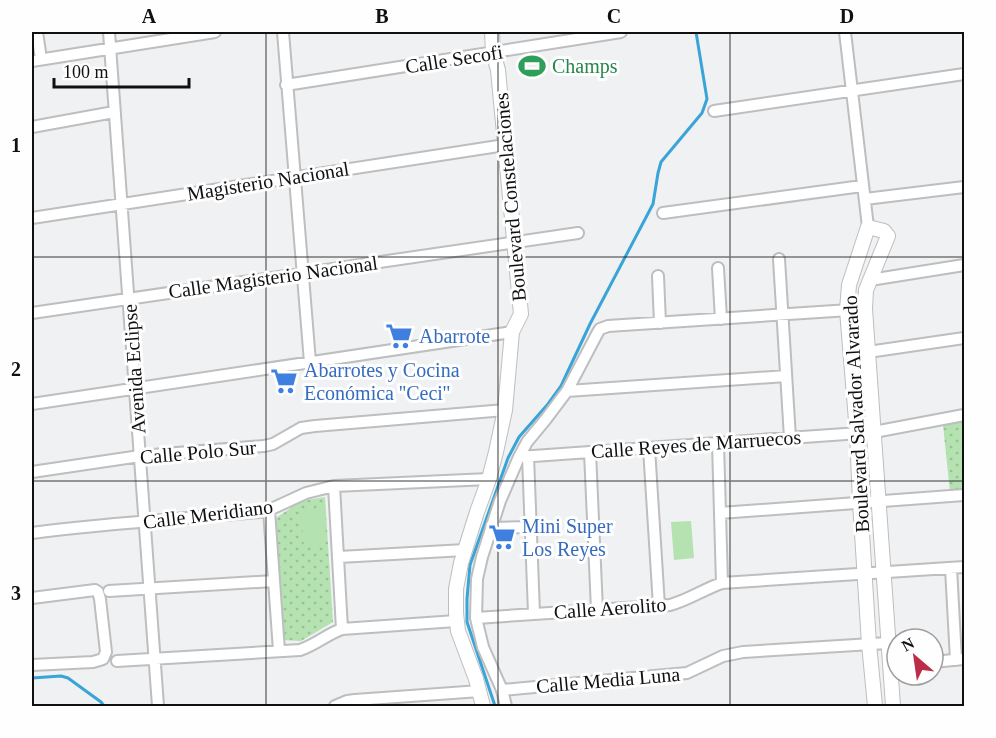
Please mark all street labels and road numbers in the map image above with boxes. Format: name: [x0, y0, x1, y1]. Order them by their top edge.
street label: Calle Secofi: [404, 40, 505, 78]
street label: Boulevard Constelaciones: [490, 92, 530, 302]
street label: Magisterio Nacional: [185, 157, 351, 206]
street label: Calle Magisterio Nacional: [167, 251, 380, 304]
street label: Boulevard Salvador Alvarado: [839, 295, 873, 533]
street label: Avenida Eclipse: [118, 303, 151, 435]
street label: Calle Reyes de Marruecos: [590, 426, 802, 463]
street label: Calle Polo Sur: [139, 436, 257, 468]
street label: Calle Meridiano: [142, 495, 274, 533]
street label: Calle Aerolito: [553, 593, 667, 623]
street label: Calle Media Luna: [535, 663, 681, 697]

